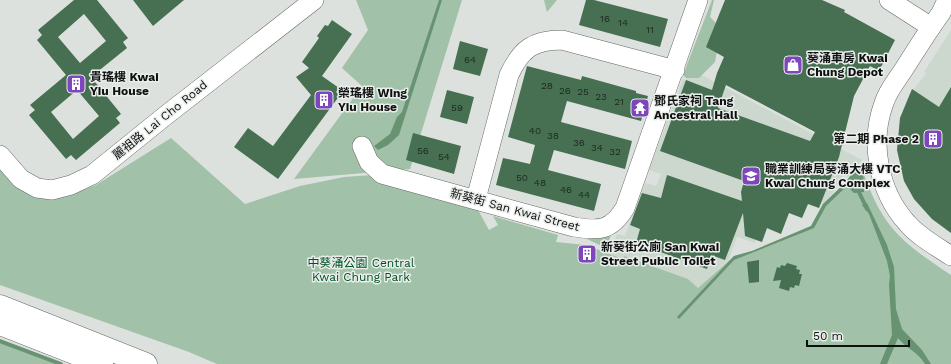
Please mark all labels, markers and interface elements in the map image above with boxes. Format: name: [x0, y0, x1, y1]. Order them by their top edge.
house number: 16: [600, 13, 610, 24]
house number: 14: [618, 17, 628, 28]
house number: 11: [646, 24, 654, 35]
place label: 葵涌車房 Kwai Chung Depot: [807, 51, 888, 79]
house number: 64: [464, 54, 476, 65]
shop icon: 葵涌車房 Kwai Chung Depot: [782, 54, 804, 76]
place label: 貴瑤樓 Kwai Yiu House: [90, 70, 159, 98]
building icon: 貴瑤樓 Kwai Yiu House: [65, 73, 87, 95]
street label: 麗祖路 Lai Cho Road: [110, 78, 210, 162]
house number: 28: [541, 80, 553, 91]
house number: 26: [559, 85, 571, 96]
place label: 榮瑤樓 Wing Yiu House: [338, 86, 407, 114]
house number: 25: [577, 86, 589, 97]
building icon: 榮瑤樓 Wing Yiu House: [313, 89, 335, 111]
house number: 23: [595, 91, 607, 102]
place label: 鄧氏家祠 Tang Ancestral Hall: [654, 94, 738, 122]
house number: 21: [614, 96, 624, 107]
temple icon: 鄧氏家祠 Tang Ancestral Hall: [629, 97, 651, 119]
house number: 59: [451, 102, 463, 113]
house number: 40: [529, 125, 541, 136]
building icon: 第二期 Phase 2: [922, 128, 944, 150]
house number: 38: [547, 130, 559, 141]
place label: 第二期 Phase 2: [833, 132, 919, 146]
house number: 36: [573, 137, 585, 148]
house number: 34: [591, 142, 603, 153]
house number: 56: [417, 145, 429, 156]
house number: 32: [609, 146, 621, 157]
house number: 54: [438, 151, 450, 162]
place label: 職業訓練局葵涌大樓 VTC Kwai Chung Complex: [765, 162, 900, 190]
school or university icon: 職業訓練局葵涌大樓 VTC Kwai Chung Complex: [740, 165, 762, 187]
house number: 50: [516, 172, 528, 183]
house number: 48: [534, 177, 546, 188]
house number: 46: [560, 184, 572, 195]
street label: 新葵街 San Kwai Street: [449, 186, 581, 234]
house number: 44: [578, 189, 590, 200]
place label: 新葵街公廁 San Kwai Street Public Toilet: [601, 240, 719, 268]
building icon: 新葵街公廁 San Kwai Street Public Toilet: [576, 243, 598, 265]
park label: 中葵涌公園 Central Kwai Chung Park: [308, 256, 415, 284]
scale bar: [807, 322, 909, 348]
text: 50 m: [813, 329, 843, 343]

